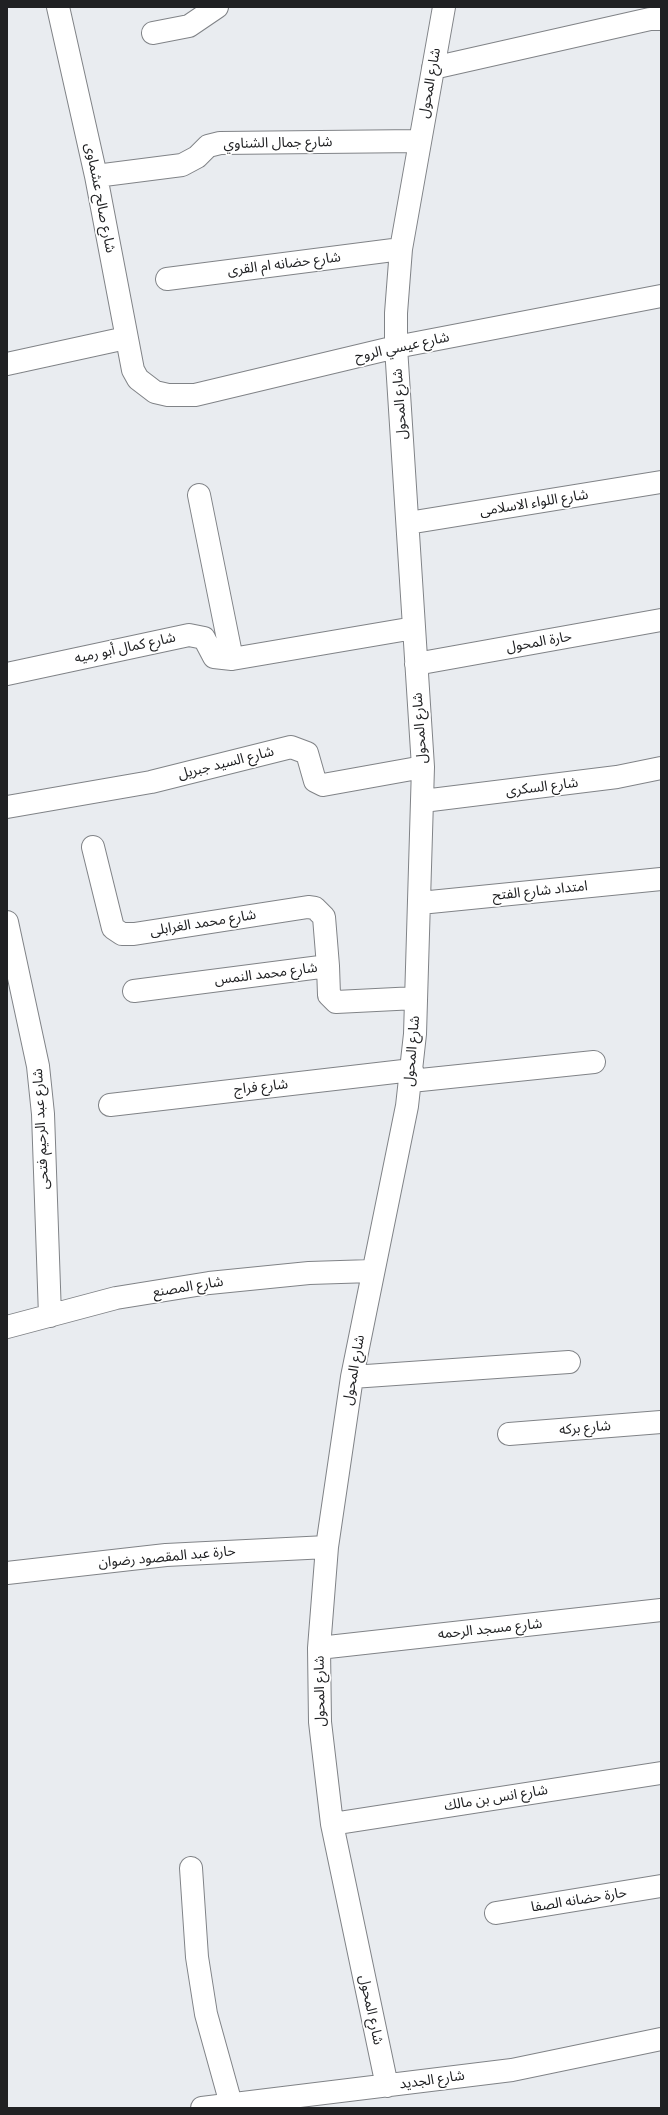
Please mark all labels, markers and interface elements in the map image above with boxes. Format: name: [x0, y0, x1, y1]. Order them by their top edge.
street label: شارع المحول: [416, 47, 444, 119]
street label: شارع جمال الشناوي: [223, 134, 333, 152]
street label: شارع صالح عشماوى: [81, 142, 119, 254]
street label: شارع حضانه ام القرى: [226, 249, 342, 279]
street label: شارع عيسي الروح: [353, 329, 451, 365]
street label: شارع المحول: [389, 368, 411, 440]
street label: شارع اللواء الاسلامى: [479, 486, 589, 520]
street label: حارة المحول: [505, 628, 573, 656]
street label: شارع كمال أبو رميه: [73, 629, 177, 667]
street label: شارع المحول: [409, 692, 431, 764]
street label: شارع السيد جبريل: [176, 743, 276, 783]
street label: شارع السكرى: [505, 774, 579, 800]
street label: امتداد شارع الفتح: [491, 878, 589, 904]
street label: شارع محمد الغرابلى: [149, 906, 257, 940]
street label: شارع محمد النمس: [214, 959, 318, 989]
street label: شارع المحول: [401, 1015, 423, 1087]
street label: شارع عبد الرحيم فتحى: [29, 1068, 53, 1190]
street label: شارع فراج: [233, 1076, 289, 1098]
street label: شارع المصنع: [151, 1273, 225, 1301]
street label: شارع المحول: [340, 1334, 368, 1406]
street label: شارع بركه: [558, 1417, 612, 1439]
street label: حارة عبد المقصود رضوان: [98, 1543, 236, 1571]
street label: شارع مسجد الرحمه: [437, 1615, 543, 1643]
street label: شارع المحول: [311, 1655, 329, 1727]
street label: شارع انس بن مالك: [443, 1782, 549, 1814]
street label: حارة حضانه الصفا: [530, 1884, 628, 1916]
street label: شارع المحول: [355, 1973, 387, 2047]
street label: شارع الجديد: [398, 2067, 466, 2093]

